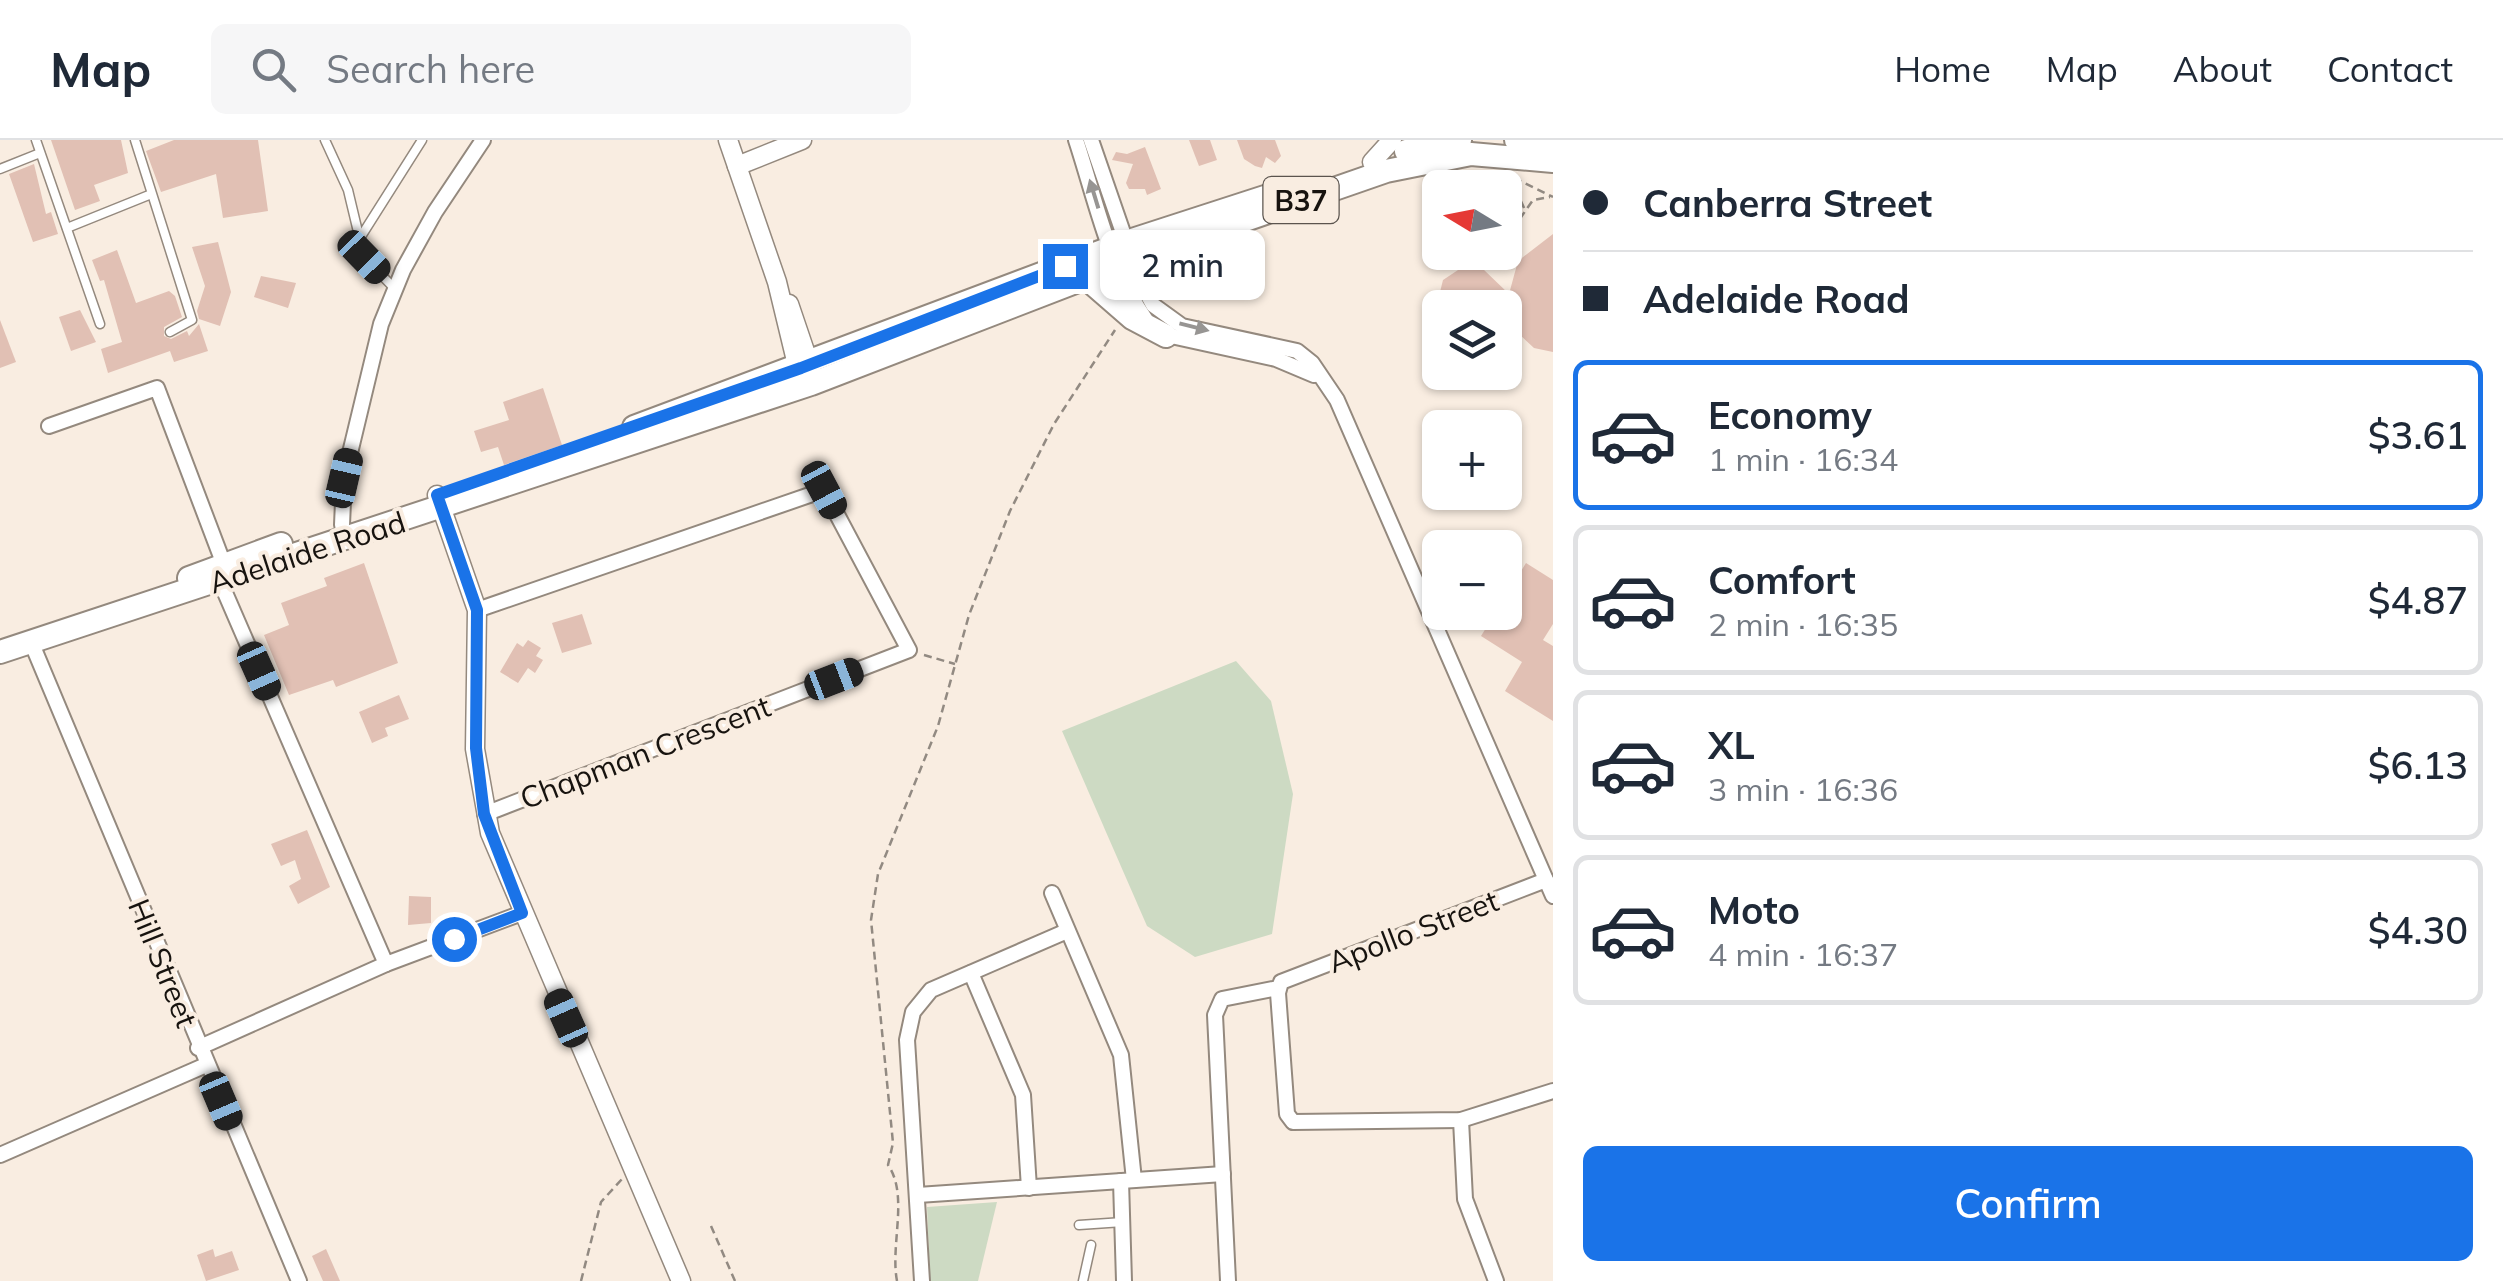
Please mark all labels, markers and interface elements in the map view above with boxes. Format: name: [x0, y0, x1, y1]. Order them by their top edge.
search box: [211, 24, 911, 114]
text: Map: [50, 39, 151, 99]
icon: search: [246, 42, 301, 97]
text: Search here: [326, 45, 535, 93]
text: Home: [1894, 47, 1991, 91]
text: Map: [2046, 47, 2118, 91]
text: About: [2173, 47, 2272, 91]
text: Contact: [2327, 47, 2453, 91]
north arrow: [1422, 170, 1522, 270]
map controls: [1422, 170, 1522, 630]
road number: B37: [1264, 177, 1338, 223]
one-way arrow: [1085, 179, 1100, 209]
text: Canberra Street: [1643, 179, 1932, 227]
car: [332, 225, 396, 289]
callout: 2 min: [1100, 231, 1265, 301]
route end: [1043, 244, 1088, 289]
text: 2 min: [1141, 245, 1224, 285]
text: Adelaide Road: [1643, 275, 1910, 323]
button: layers: [1422, 290, 1522, 390]
one-way arrow: [1179, 320, 1210, 335]
icon: car: [1588, 390, 1678, 480]
text: Economy: [1708, 391, 1872, 439]
button: +: [1422, 410, 1522, 510]
text: $3.61: [2368, 411, 2468, 459]
text: 1 min · 16:34: [1708, 439, 1898, 479]
car: [323, 445, 365, 511]
car: [797, 456, 851, 524]
street label: Adelaide Road: [204, 502, 410, 602]
button: −: [1422, 530, 1522, 630]
icon: car: [1588, 555, 1678, 645]
text: Comfort: [1708, 556, 1856, 604]
text: $4.87: [2368, 576, 2468, 624]
text: 2 min · 16:35: [1708, 604, 1898, 644]
car: [233, 637, 285, 705]
car: [801, 654, 867, 704]
street label: Chapman Crescent: [514, 687, 776, 817]
icon: car: [1588, 720, 1678, 810]
text: XL: [1708, 721, 1755, 769]
text: $6.13: [2368, 741, 2468, 789]
text: 3 min · 16:36: [1708, 769, 1898, 809]
street label: Apollo Street: [1322, 881, 1504, 981]
icon: car: [1588, 885, 1678, 975]
text: Moto: [1708, 886, 1800, 934]
street label: Hill Street: [120, 893, 206, 1033]
text: $4.30: [2368, 906, 2468, 954]
route start: [432, 917, 477, 962]
text: 4 min · 16:37: [1708, 934, 1898, 974]
car: [540, 984, 592, 1052]
car: [195, 1068, 247, 1134]
button: Confirm: [1583, 1146, 2473, 1261]

